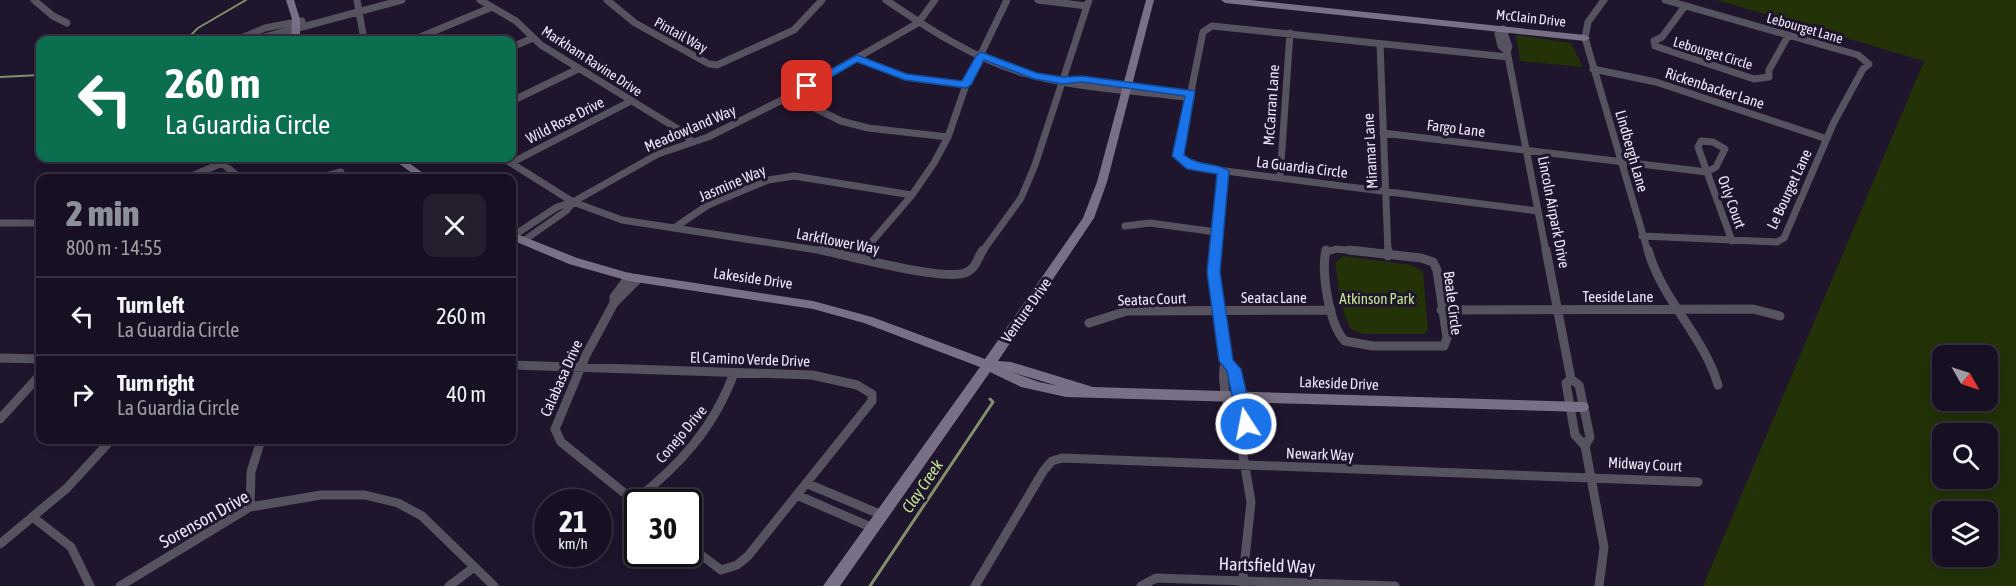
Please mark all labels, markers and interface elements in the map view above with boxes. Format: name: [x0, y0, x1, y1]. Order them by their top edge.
street label: McClain Drive: [1495, 6, 1567, 30]
street label: Lebourget Lane: [1765, 9, 1845, 47]
street label: Pintail Way: [652, 14, 710, 56]
street label: Markham Ravine Drive: [539, 23, 645, 99]
street label: Lebourget Circle: [1671, 33, 1755, 73]
text: 260 m: [165, 59, 260, 107]
icon: left: [66, 60, 144, 138]
pin: [781, 60, 832, 111]
street label: McCarran Lane: [1260, 64, 1282, 146]
street label: Rickenbacker Lane: [1663, 64, 1767, 112]
icon: arrive: [790, 69, 823, 102]
street label: Wild Rose Drive: [523, 93, 607, 147]
street label: Meadowland Way: [642, 101, 738, 155]
street label: Lindbergh Lane: [1612, 108, 1652, 194]
text: La Guardia Circle: [165, 109, 330, 140]
street label: Miramar Lane: [1360, 113, 1380, 189]
street label: Fargo Lane: [1426, 116, 1486, 140]
street label: Le Bourget Lane: [1763, 146, 1815, 232]
street label: La Guardia Circle: [1255, 153, 1349, 181]
street label: Lincoln Airpark Drive: [1535, 154, 1573, 270]
street label: Jasmine Way: [696, 161, 768, 205]
street label: Orly Court: [1715, 173, 1749, 231]
text: 2 min: [66, 192, 140, 234]
button: close: [423, 194, 486, 257]
street label: Larkflower Way: [795, 225, 881, 257]
text: 800 m · 14:55: [66, 236, 162, 259]
street label: Lakeside Drive: [712, 264, 794, 292]
street label: Beale Circle: [1441, 270, 1465, 336]
street label: Venture Drive: [998, 274, 1055, 346]
street label: Teeside Lane: [1583, 288, 1654, 305]
street label: Seatac Court: [1117, 289, 1187, 309]
street label: Seatac Lane: [1241, 289, 1307, 306]
park label: Atkinson Park: [1339, 290, 1415, 307]
text: Turn left: [117, 292, 184, 318]
icon: left: [66, 300, 99, 333]
text: 260 m: [436, 303, 486, 329]
text: La Guardia Circle: [117, 318, 239, 341]
street label: Calabasa Drive: [537, 337, 586, 419]
north arrow: [1932, 345, 1998, 411]
map controls: [1932, 345, 1998, 567]
street label: El Camino Verde Drive: [690, 348, 810, 370]
text: Turn right: [117, 370, 194, 396]
street label: Lakeside Drive: [1299, 373, 1379, 393]
icon: right: [66, 378, 99, 411]
text: 40 m: [446, 381, 486, 407]
position arrow: [1214, 392, 1278, 456]
text: La Guardia Circle: [117, 396, 239, 419]
street label: Conejo Drive: [652, 402, 710, 466]
button: search: [1932, 423, 1998, 489]
street label: Newark Way: [1286, 444, 1354, 464]
street label: Midway Court: [1607, 454, 1683, 474]
water label: Clay Creek: [898, 455, 948, 517]
street label: Sorenson Drive: [156, 486, 252, 552]
speed limit sign: 30: [624, 489, 702, 567]
button: layers: [1932, 501, 1998, 567]
text: 21: [559, 504, 587, 538]
text: km/h: [558, 535, 588, 552]
street label: Hartsfield Way: [1218, 553, 1316, 577]

